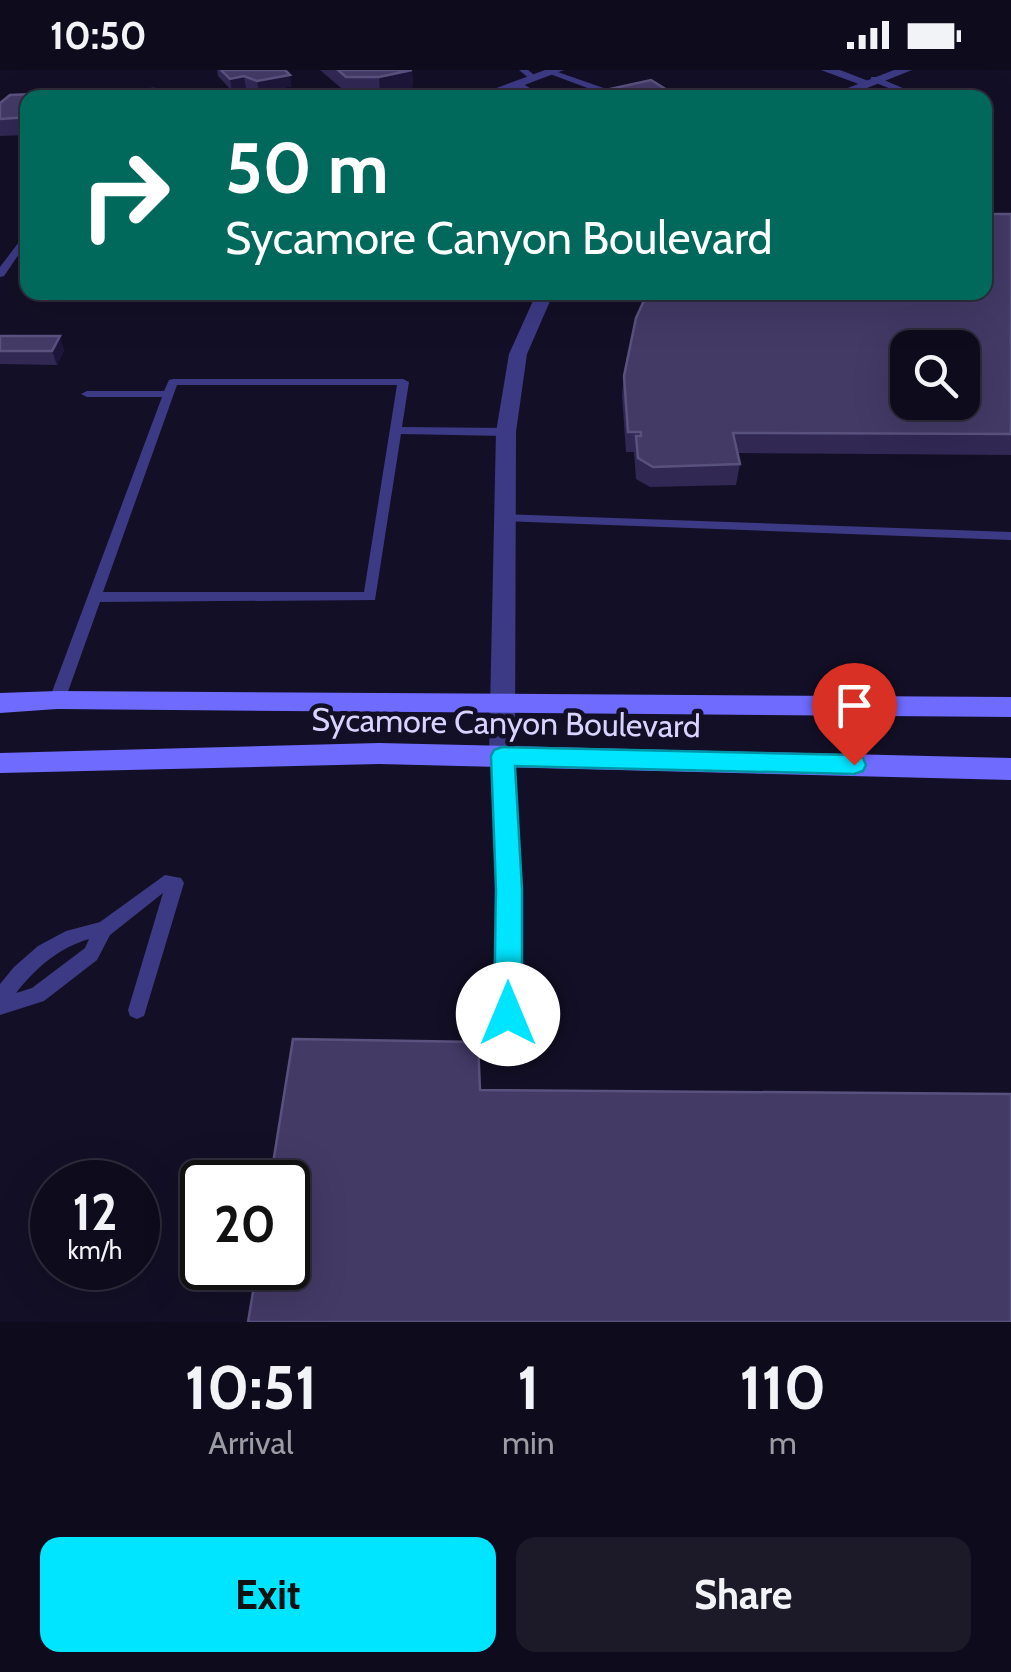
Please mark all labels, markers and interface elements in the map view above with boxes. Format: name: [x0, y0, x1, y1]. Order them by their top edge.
text: 10:50: [50, 12, 147, 59]
text: 50 m: [225, 125, 389, 211]
icon: right: [60, 130, 190, 260]
text: Sycamore Canyon Boulevard: [225, 211, 773, 265]
map controls: [890, 330, 980, 420]
button: search: [890, 330, 980, 420]
pin: [812, 663, 897, 766]
icon: arrive: [827, 678, 882, 733]
street label: Sycamore Canyon Boulevard: [311, 700, 701, 745]
position arrow: [456, 962, 560, 1066]
speed limit sign: 20: [180, 1160, 310, 1290]
text: 12: [73, 1182, 117, 1243]
text: km/h: [68, 1235, 122, 1265]
text: 10:51: [185, 1351, 317, 1424]
text: 1: [517, 1351, 539, 1424]
text: 110: [739, 1351, 826, 1424]
text: Arrival: [208, 1423, 294, 1462]
text: min: [502, 1423, 555, 1462]
text: m: [769, 1423, 797, 1462]
button: Exit: [40, 1537, 496, 1652]
button: Share: [516, 1537, 971, 1652]

